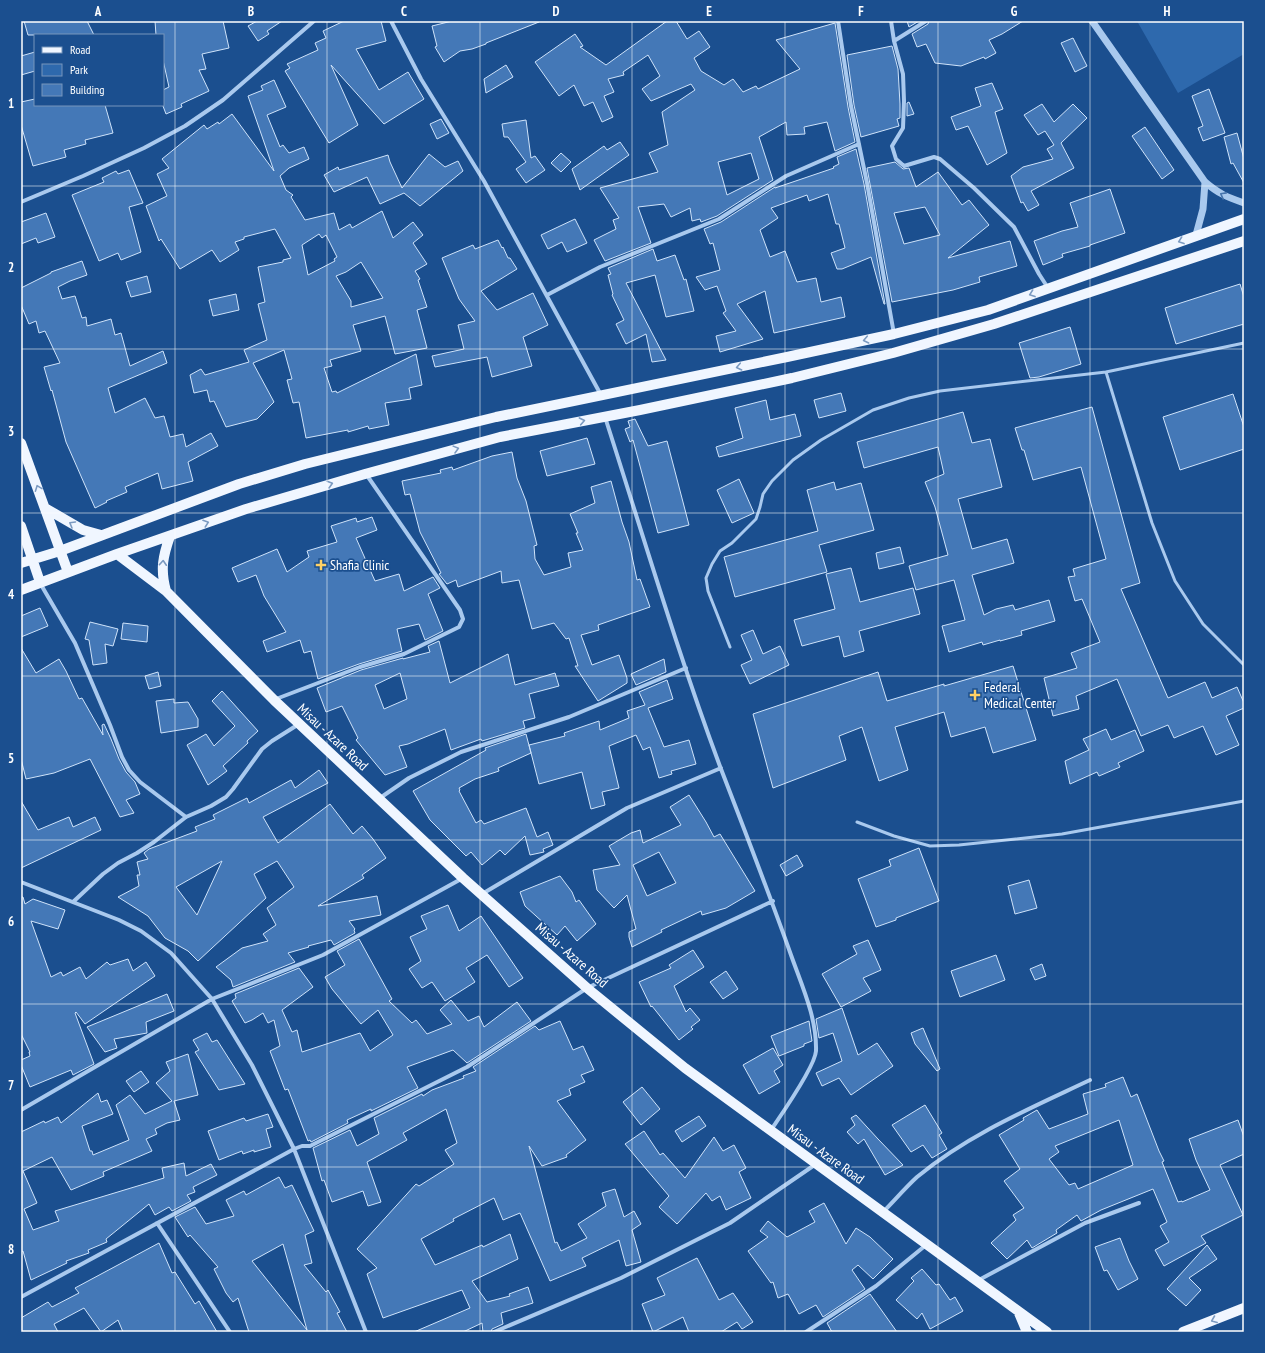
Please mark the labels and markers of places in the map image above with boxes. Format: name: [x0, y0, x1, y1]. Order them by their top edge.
place label: Shafia Clinic: [330, 556, 389, 574]
marker: Shafia Clinic: [315, 559, 327, 571]
place label: Federal Medical Center: [984, 678, 1056, 712]
marker: Federal Medical Center: [969, 689, 981, 701]

